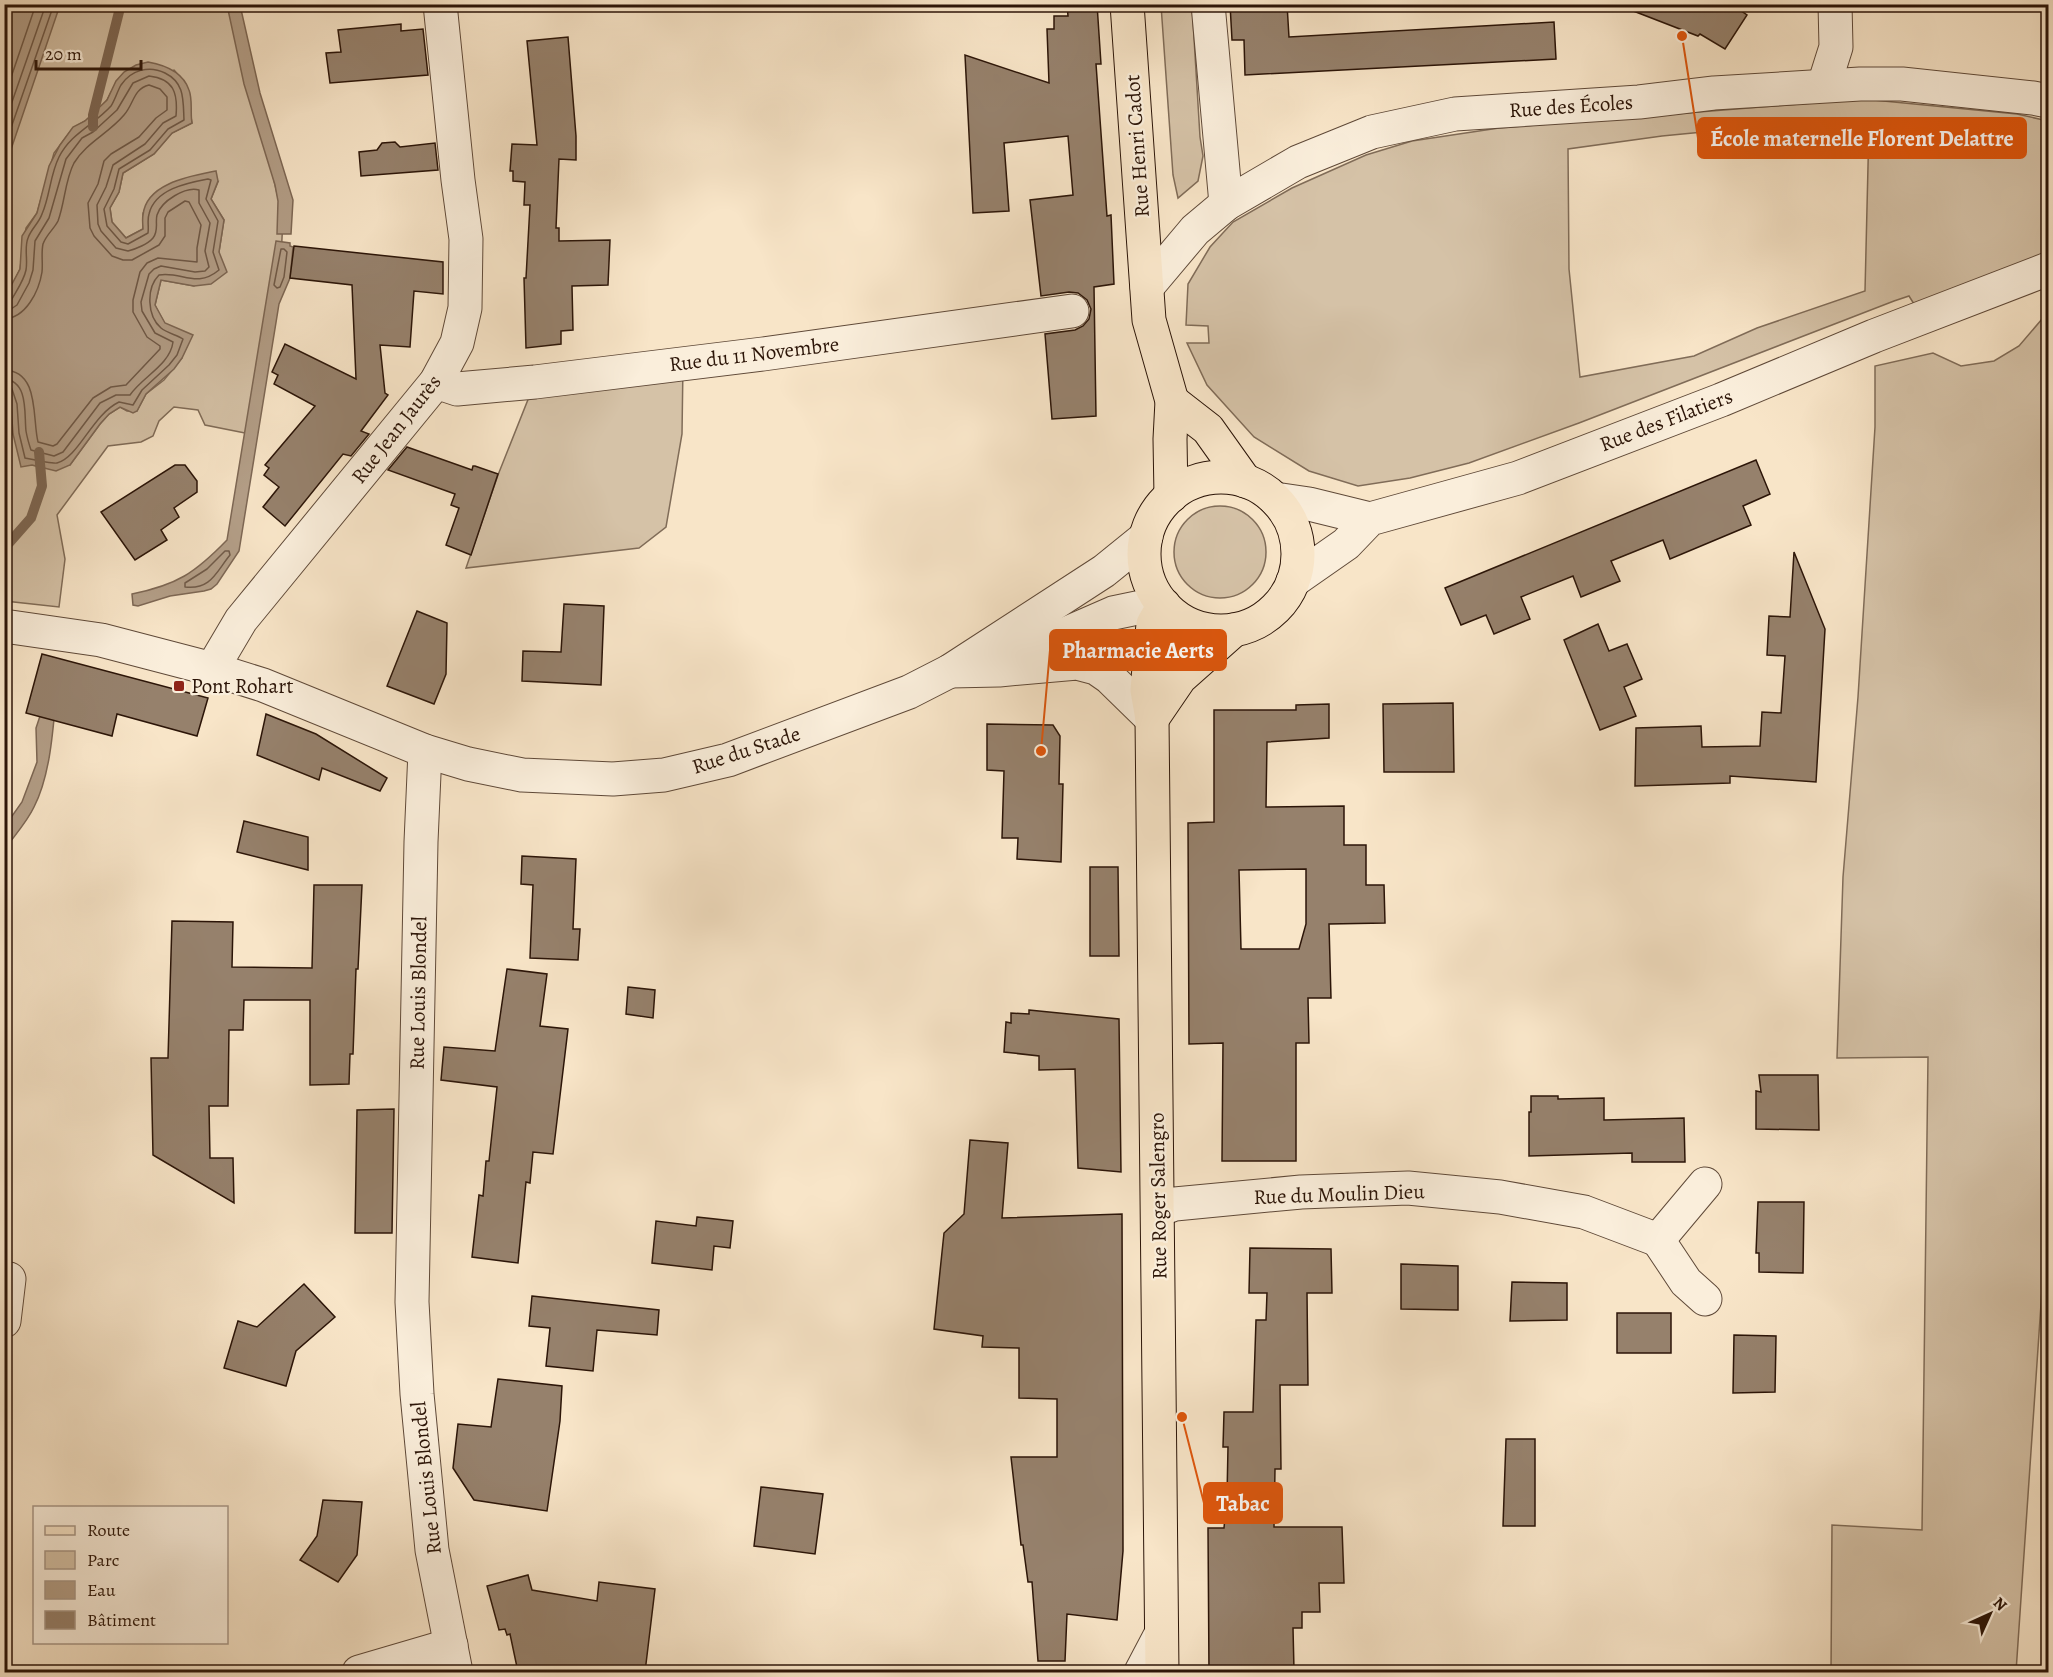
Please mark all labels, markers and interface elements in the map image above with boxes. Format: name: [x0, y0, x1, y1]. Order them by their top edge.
scale bar: [36, 33, 141, 71]
text: 20 m: [45, 42, 82, 66]
street label: Rue Henri Cadot: [1118, 74, 1156, 218]
street label: Rue des Écoles: [1508, 88, 1634, 124]
callout: École maternelle Florent Delattre: [1698, 118, 2026, 158]
text: École maternelle Florent Delattre: [1710, 124, 2014, 154]
street label: Rue du 11 Novembre: [667, 330, 841, 378]
street label: Rue Jean Jaurès: [345, 369, 447, 489]
street label: Rue des Filatiers: [1595, 382, 1737, 458]
callout: Pharmacie Aerts: [1050, 630, 1226, 670]
text: Pharmacie Aerts: [1062, 636, 1214, 666]
place label: Pont Rohart: [191, 672, 293, 700]
marker: Pont Rohart: [172, 679, 186, 693]
street label: Rue du Stade: [688, 719, 804, 781]
street label: Rue Louis Blondel: [403, 916, 433, 1070]
street label: Rue Roger Salengro: [1143, 1112, 1173, 1280]
street label: Rue du Moulin Dieu: [1253, 1177, 1426, 1211]
street label: Rue Louis Blondel: [404, 1400, 448, 1556]
callout: Tabac: [1204, 1483, 1282, 1523]
text: Tabac: [1216, 1489, 1270, 1519]
legend: [33, 1506, 228, 1644]
text: Route: [87, 1518, 130, 1542]
text: Parc: [87, 1548, 119, 1572]
text: Eau: [87, 1578, 116, 1602]
north arrow: [1960, 1584, 2020, 1644]
text: N: [1988, 1592, 2012, 1616]
text: Bâtiment: [87, 1608, 156, 1632]

